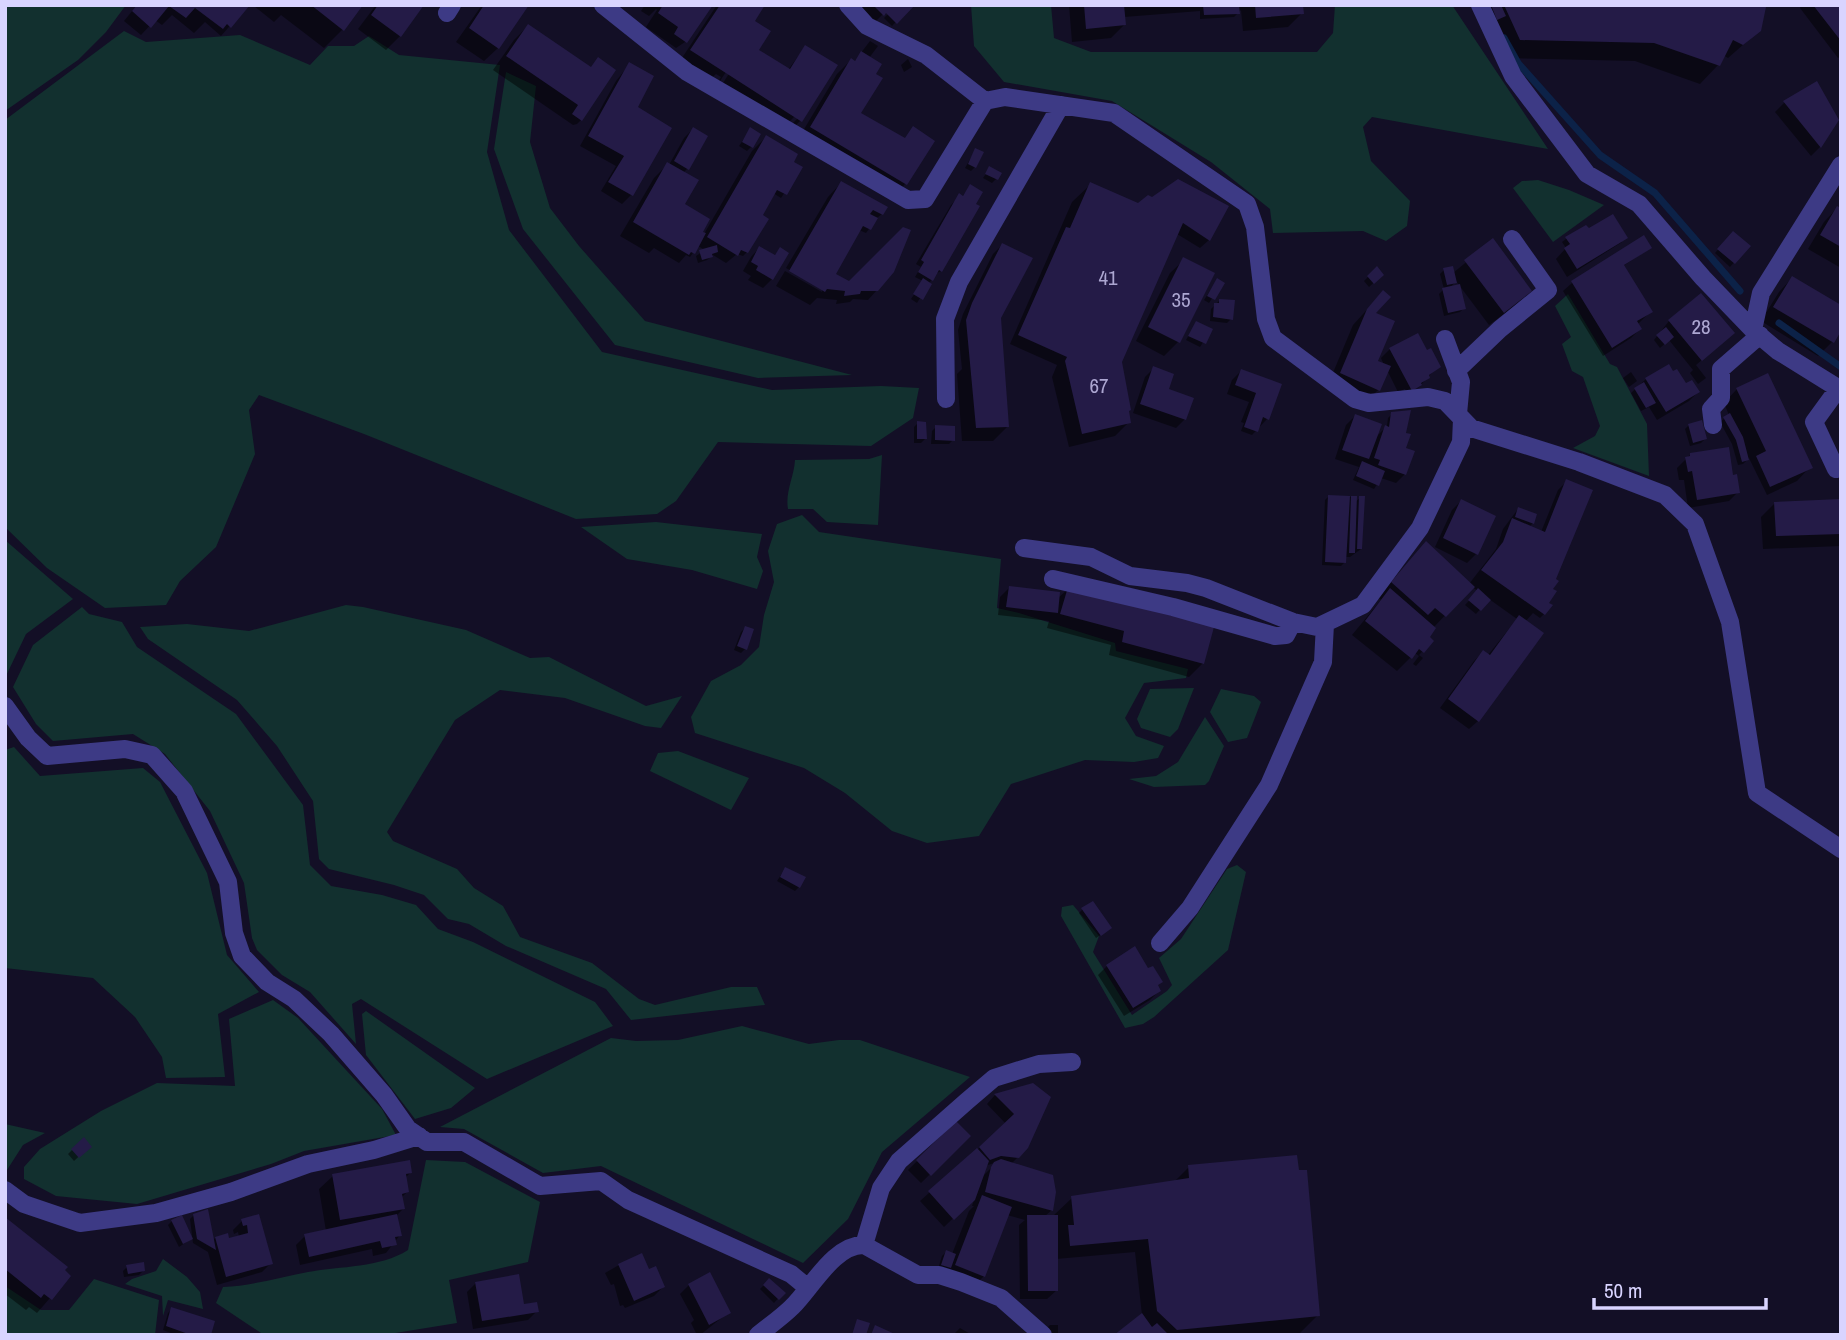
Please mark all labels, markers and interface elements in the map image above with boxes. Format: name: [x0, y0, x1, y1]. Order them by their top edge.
house number: 41: [1098, 263, 1118, 292]
house number: 35: [1171, 285, 1191, 314]
house number: 28: [1691, 312, 1711, 341]
house number: 67: [1089, 371, 1109, 400]
scale bar: [1594, 1266, 1766, 1310]
text: 50 m: [1604, 1276, 1642, 1305]

